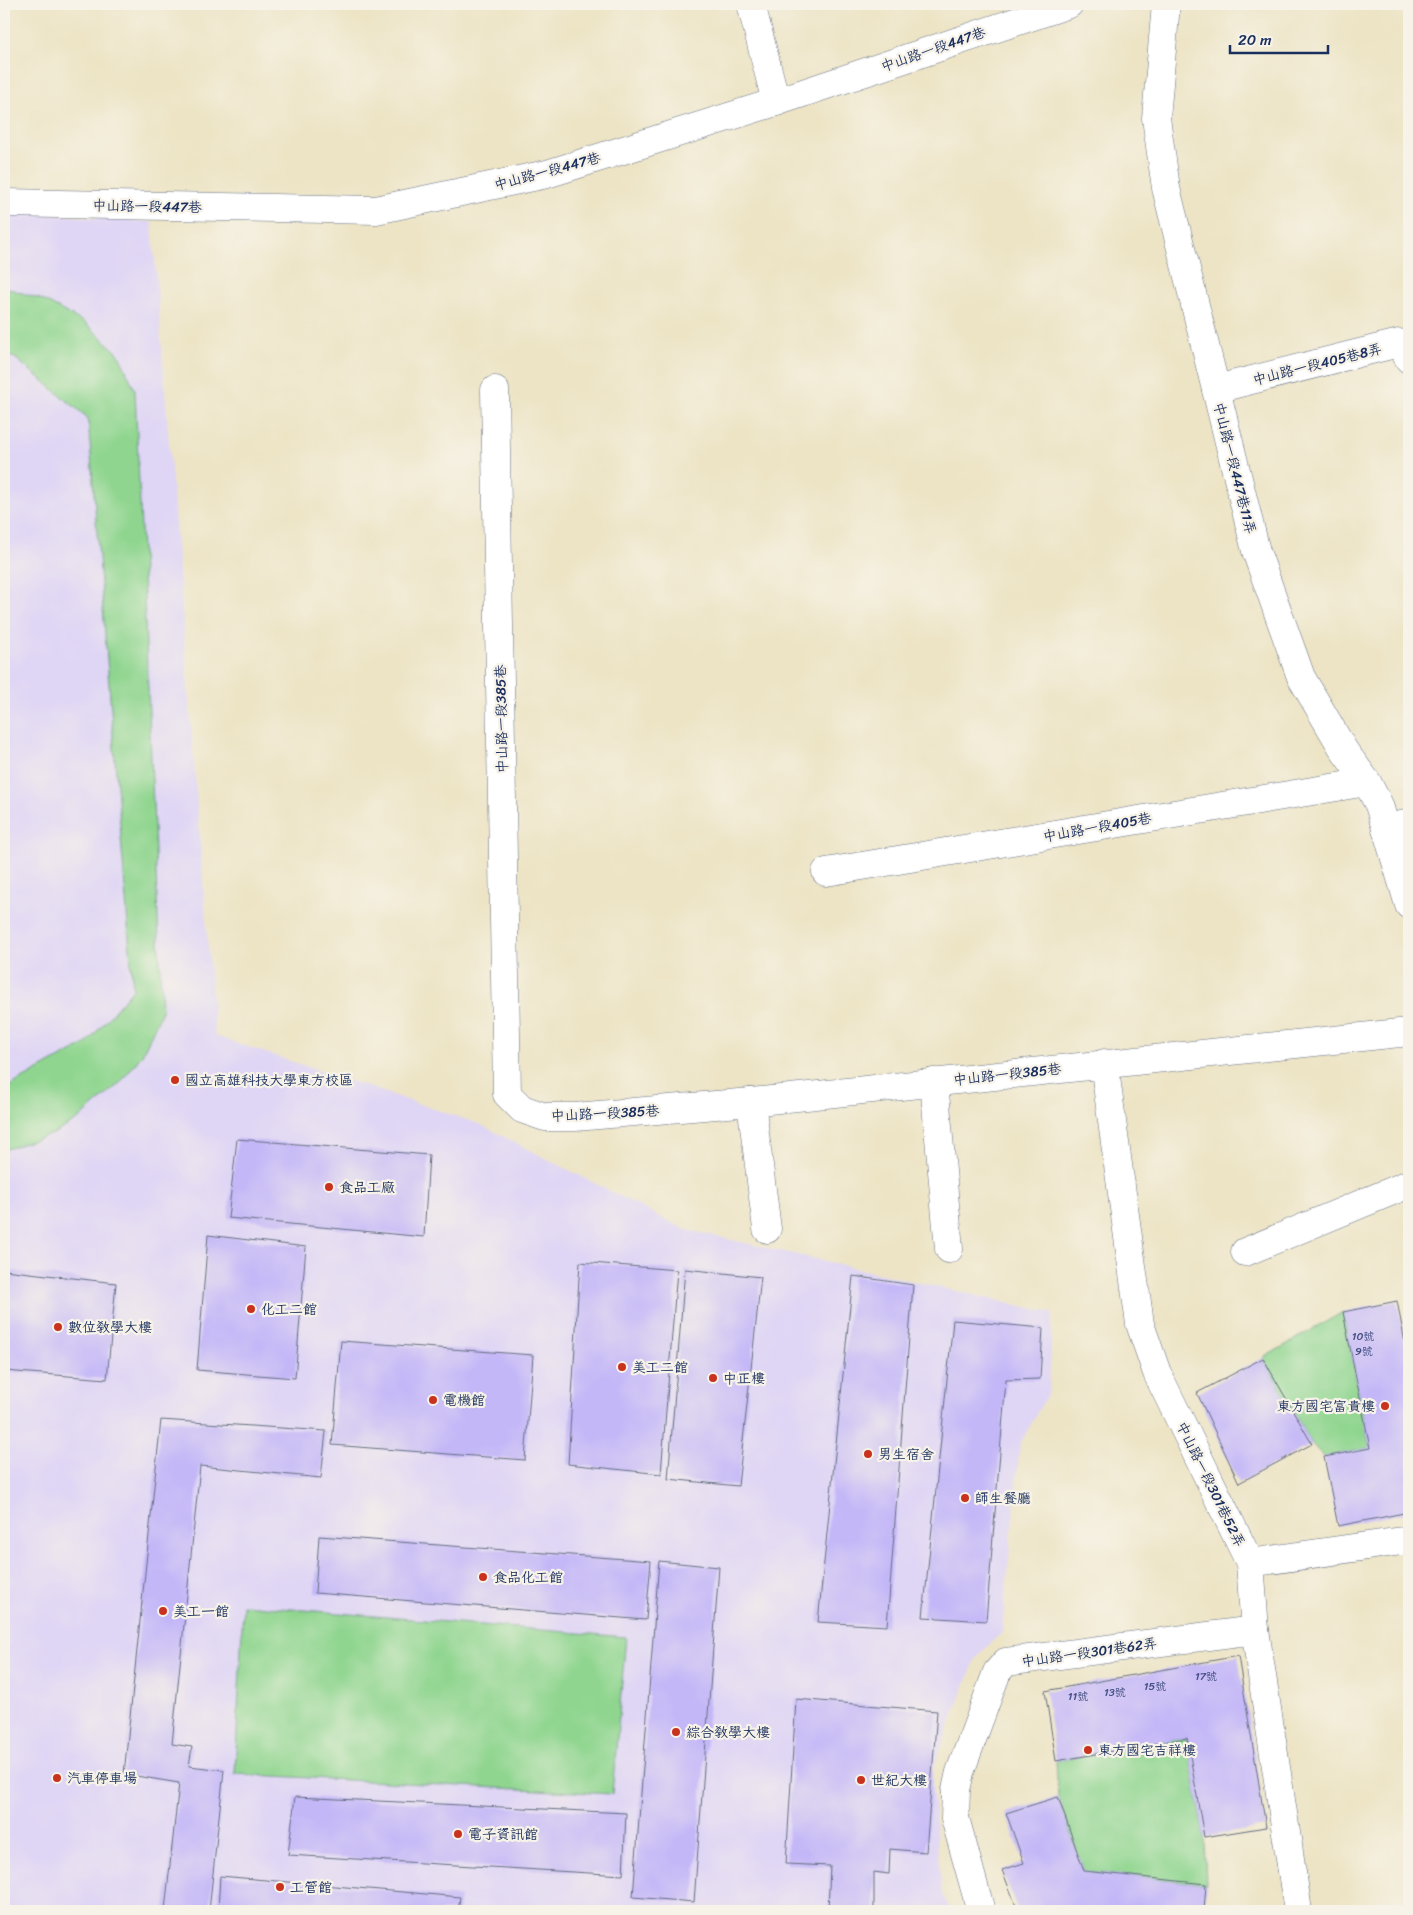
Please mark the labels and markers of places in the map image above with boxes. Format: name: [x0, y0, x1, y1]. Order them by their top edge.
place label: 國立高雄科技大學東方校區: [185, 1068, 353, 1093]
marker: 國立高雄科技大學東方校區: [169, 1074, 181, 1086]
place label: 食品工廠: [339, 1175, 395, 1200]
marker: 食品工廠: [323, 1181, 335, 1193]
place label: 化工二館: [261, 1297, 317, 1322]
marker: 化工二館: [245, 1303, 257, 1315]
place label: 數位教學大樓: [68, 1315, 152, 1340]
marker: 數位教學大樓: [52, 1321, 64, 1333]
place label: 美工二館: [632, 1355, 688, 1380]
marker: 美工二館: [616, 1361, 628, 1373]
place label: 中正樓: [723, 1366, 765, 1391]
marker: 中正樓: [707, 1372, 719, 1384]
place label: 電機館: [443, 1388, 485, 1413]
marker: 電機館: [427, 1394, 439, 1406]
place label: 東方國宅富貴樓: [1277, 1394, 1375, 1419]
marker: 東方國宅富貴樓: [1379, 1400, 1391, 1412]
place label: 男生宿舍: [878, 1442, 934, 1467]
marker: 男生宿舍: [862, 1448, 874, 1460]
place label: 師生餐廳: [975, 1486, 1031, 1511]
marker: 師生餐廳: [959, 1492, 971, 1504]
place label: 食品化工館: [493, 1565, 563, 1590]
marker: 食品化工館: [477, 1571, 489, 1583]
place label: 美工一館: [173, 1599, 229, 1624]
marker: 美工一館: [157, 1605, 169, 1617]
place label: 綜合教學大樓: [686, 1720, 770, 1745]
marker: 綜合教學大樓: [670, 1726, 682, 1738]
place label: 東方國宅吉祥樓: [1098, 1738, 1196, 1763]
marker: 東方國宅吉祥樓: [1082, 1744, 1094, 1756]
place label: 汽車停車場: [67, 1766, 137, 1791]
place label: 世紀大樓: [871, 1768, 927, 1793]
marker: 汽車停車場: [51, 1772, 63, 1784]
marker: 世紀大樓: [855, 1774, 867, 1786]
place label: 電子資訊館: [468, 1822, 538, 1847]
marker: 電子資訊館: [452, 1828, 464, 1840]
place label: 工管館: [290, 1875, 332, 1900]
marker: 工管館: [274, 1881, 286, 1893]

